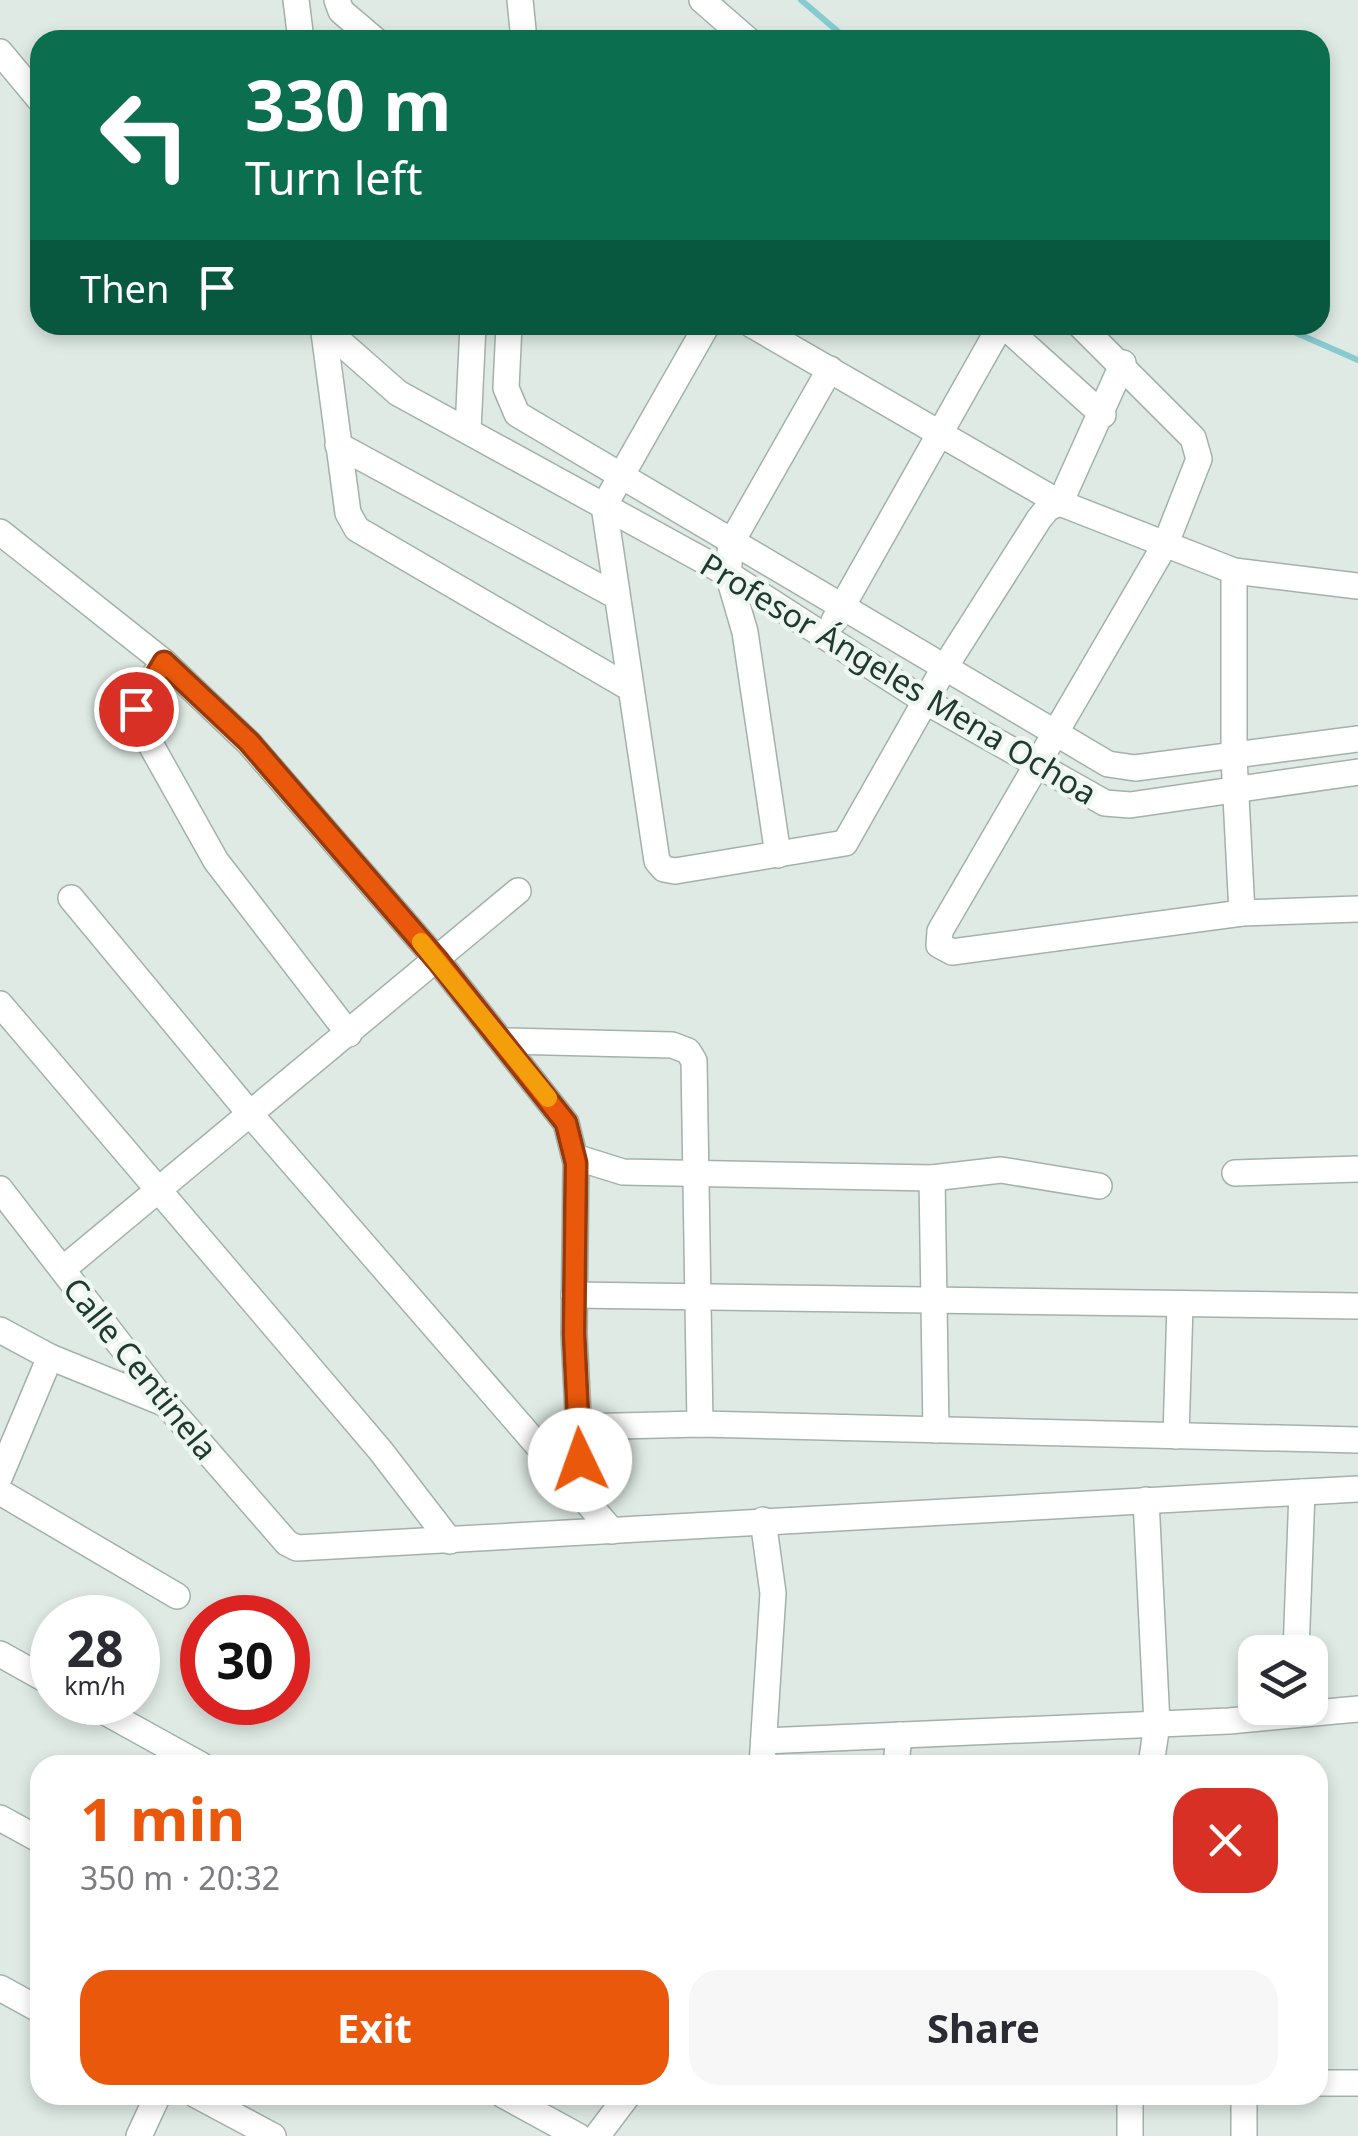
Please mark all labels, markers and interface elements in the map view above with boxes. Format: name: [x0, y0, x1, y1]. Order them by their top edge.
text: 330 m: [245, 56, 452, 152]
icon: left: [80, 70, 210, 200]
text: Turn left: [245, 147, 422, 208]
icon: arrive: [190, 260, 245, 315]
text: Then: [80, 262, 170, 314]
street label: Profesor Ángeles Mena Ochoa: [693, 542, 1105, 814]
pin: [94, 667, 179, 752]
icon: arrive: [109, 682, 164, 737]
street label: Calle Centinela: [54, 1268, 228, 1468]
position arrow: [528, 1408, 632, 1512]
speed limit sign: 30: [180, 1595, 310, 1725]
text: 28: [66, 1614, 124, 1682]
map controls: [1238, 1635, 1328, 1725]
button: layers: [1238, 1635, 1328, 1725]
text: km/h: [64, 1668, 126, 1702]
text: 1 min: [80, 1777, 245, 1859]
button: close: [1173, 1788, 1278, 1893]
text: 350 m · 20:32: [80, 1856, 280, 1899]
button: Exit: [80, 1970, 669, 2085]
button: Share: [689, 1970, 1278, 2085]

